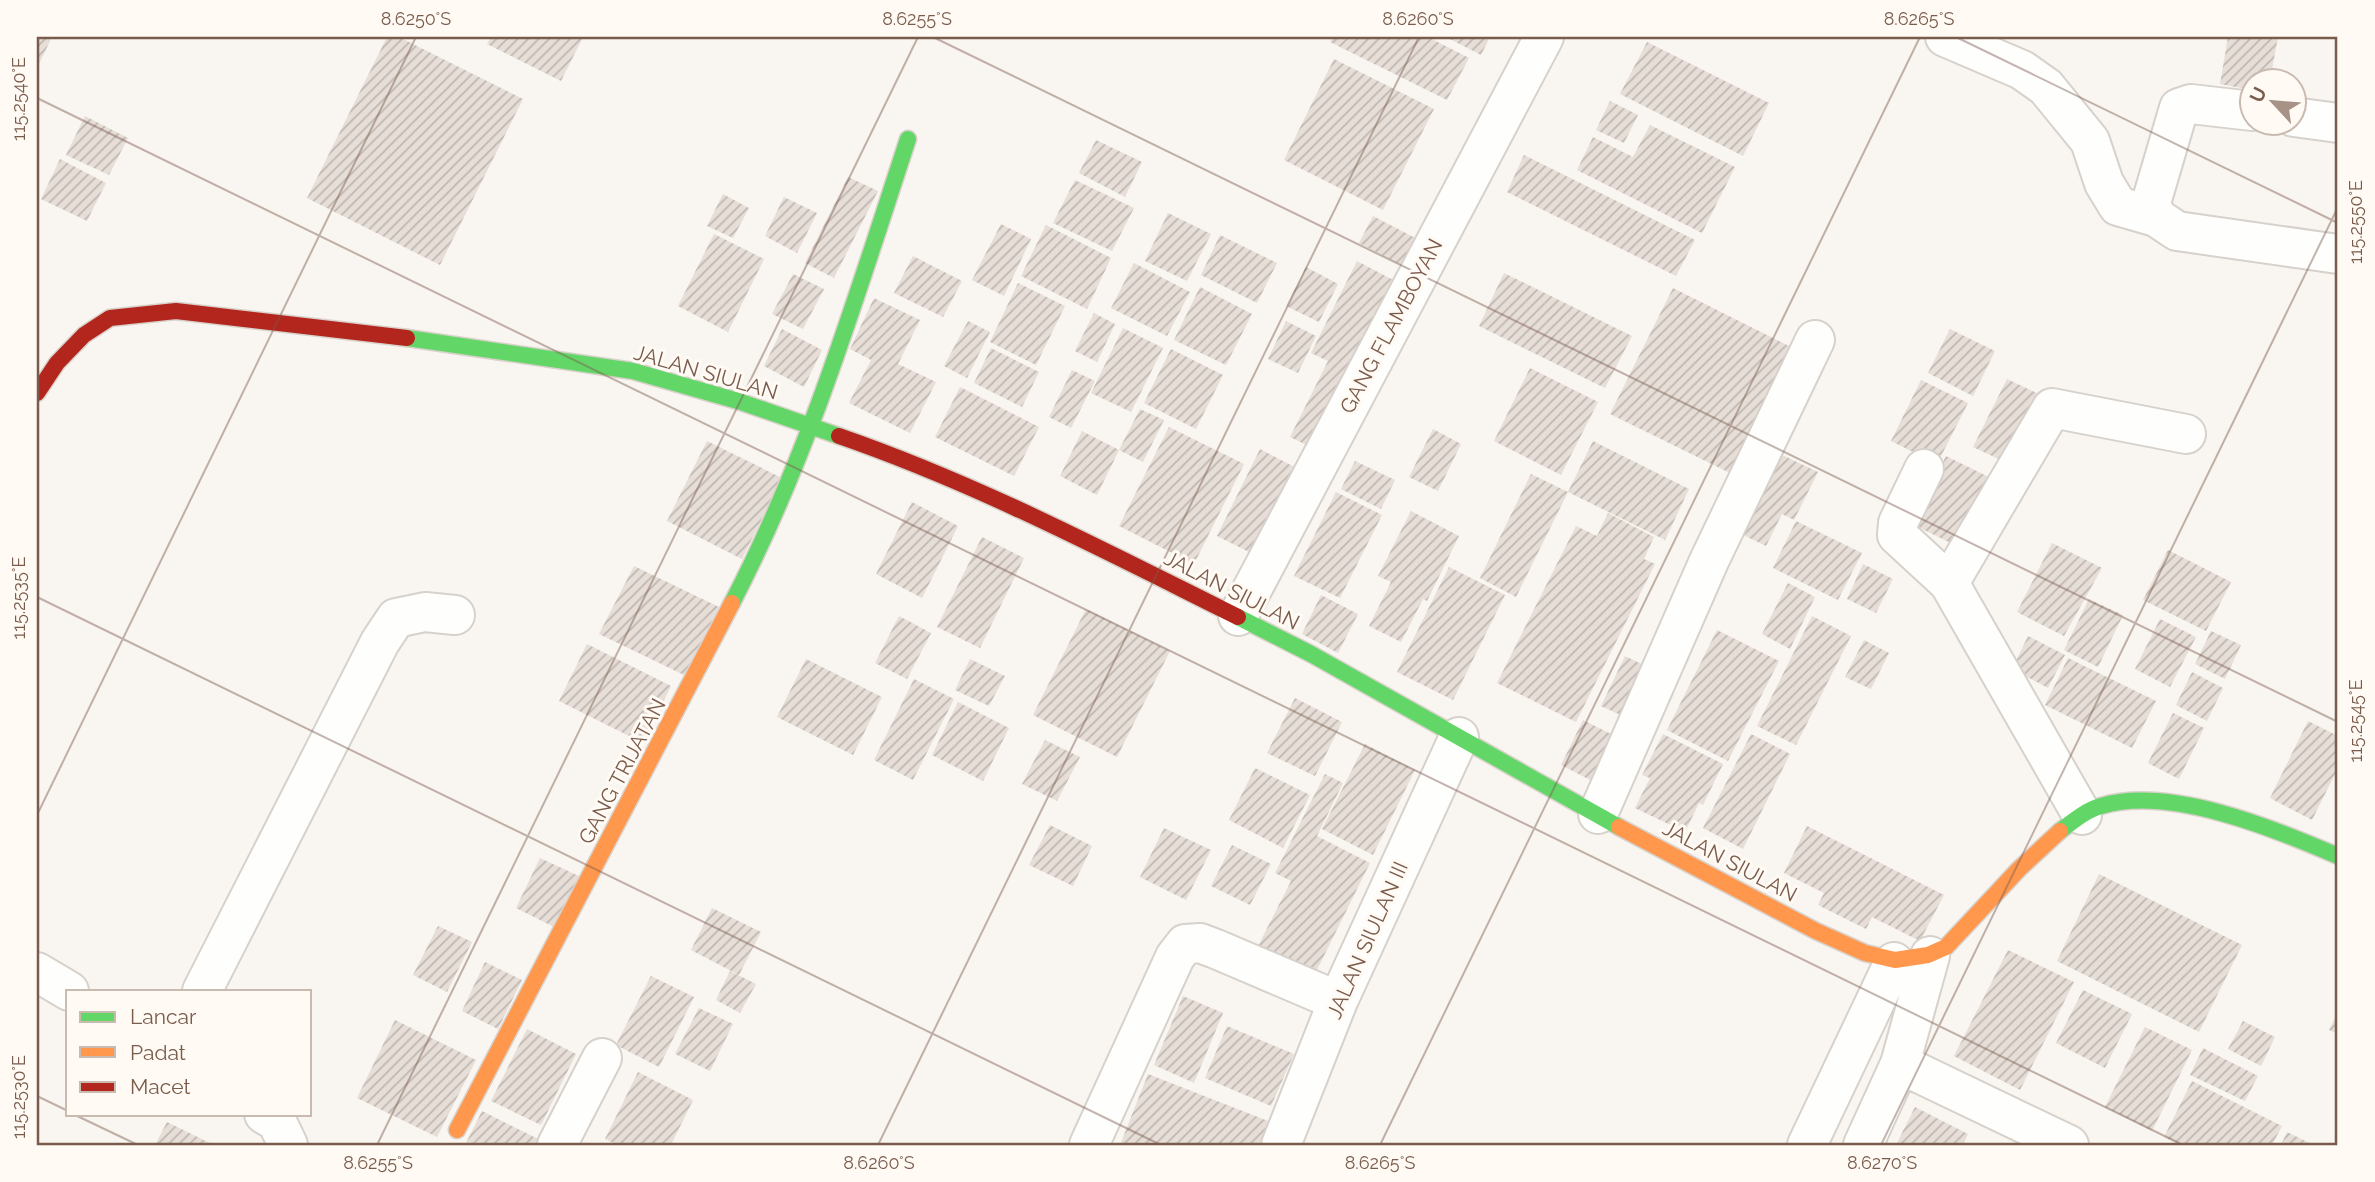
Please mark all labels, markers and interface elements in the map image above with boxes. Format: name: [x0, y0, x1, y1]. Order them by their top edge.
text: 8.6250°S: [381, 8, 451, 29]
text: 8.6255°S: [882, 8, 952, 29]
text: 8.6260°S: [1382, 8, 1454, 29]
text: 8.6265°S: [1884, 8, 1954, 29]
text: 115.2540°E: [8, 57, 29, 141]
north arrow: [2238, 66, 2308, 136]
text: U: [2245, 83, 2271, 106]
text: 115.2550°E: [2345, 180, 2366, 264]
street label: GANG FLAMBOYAN: [1334, 234, 1448, 418]
street label: JALAN SIULAN: [631, 340, 781, 404]
street label: JALAN SIULAN: [1160, 545, 1304, 635]
text: 115.2535°E: [8, 556, 29, 639]
text: 115.2545°E: [2345, 679, 2366, 763]
street label: GANG TRIJATAN: [573, 694, 671, 848]
street label: JALAN SIULAN: [1659, 815, 1801, 907]
street label: JALAN SIULAN III: [1321, 858, 1413, 1022]
legend: [66, 990, 312, 1116]
text: Lancar: [130, 1004, 197, 1029]
text: Padat: [130, 1040, 186, 1065]
text: 115.2530°E: [8, 1055, 29, 1139]
text: Macet: [130, 1074, 190, 1099]
text: 8.6255°S: [343, 1152, 413, 1173]
text: 8.6260°S: [843, 1152, 915, 1173]
text: 8.6265°S: [1345, 1152, 1415, 1173]
text: 8.6270°S: [1847, 1152, 1917, 1173]

